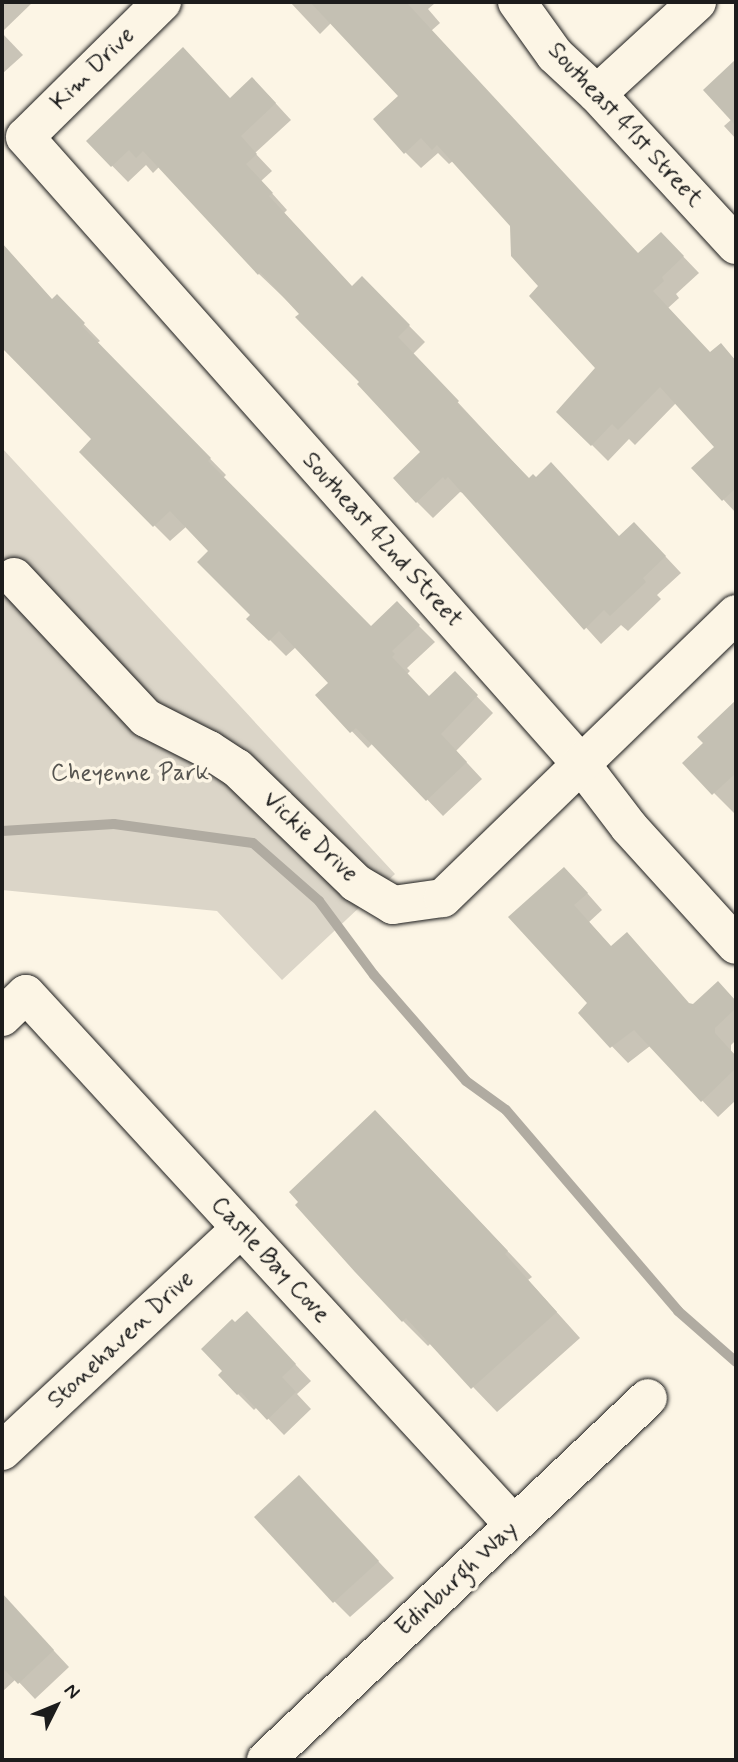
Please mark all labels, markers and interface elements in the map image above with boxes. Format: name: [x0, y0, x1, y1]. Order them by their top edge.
street label: Kim Drive: [46, 22, 140, 116]
street label: Southeast 41st Street: [541, 37, 709, 213]
street label: Southeast 42nd Street: [296, 447, 468, 633]
park label: Cheyenne Park: [53, 760, 207, 788]
street label: Vickie Drive: [256, 786, 364, 888]
street label: Castle Bay Cove: [204, 1190, 336, 1330]
street label: Stonehaven Drive: [42, 1265, 200, 1415]
street label: Edinburgh Way: [390, 1515, 524, 1643]
north arrow: [21, 1671, 91, 1741]
text: N: [58, 1678, 85, 1704]

